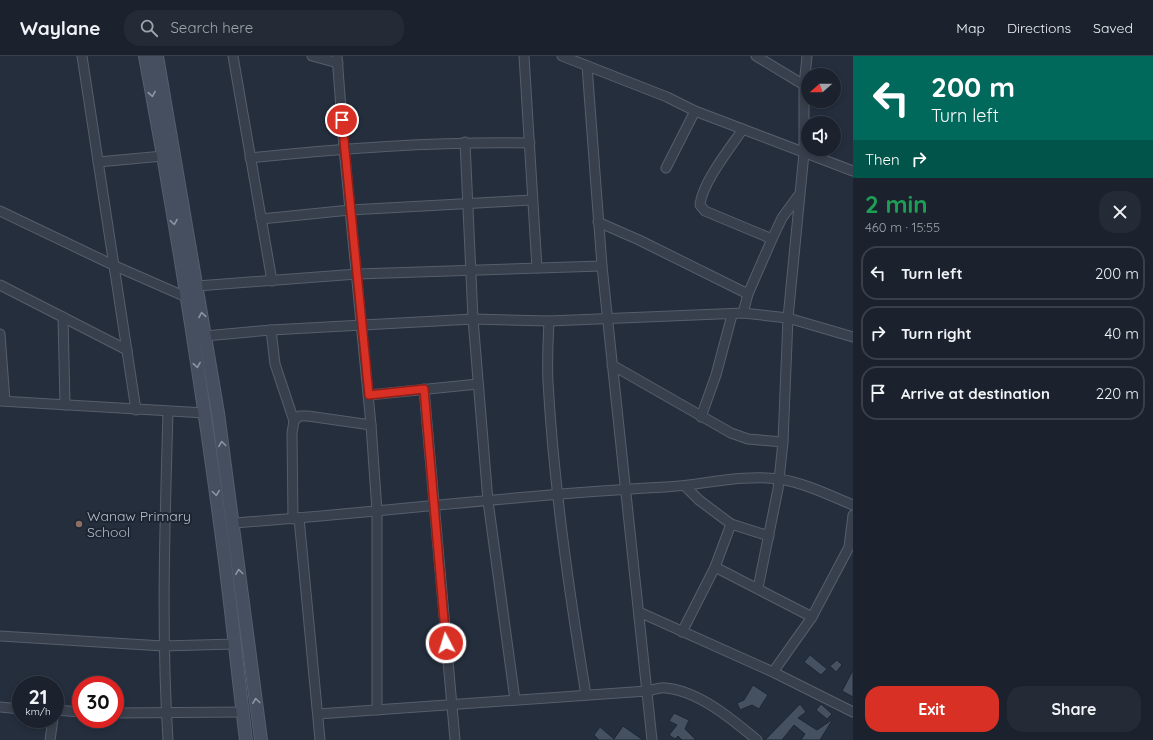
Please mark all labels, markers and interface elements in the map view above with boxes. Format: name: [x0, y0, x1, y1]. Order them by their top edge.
search box: [124, 10, 404, 46]
text: Waylane: [20, 16, 100, 40]
icon: search: [138, 17, 160, 39]
text: Search here: [170, 18, 253, 37]
text: Map: [956, 19, 985, 37]
text: Directions: [1007, 19, 1071, 37]
text: Saved: [1093, 19, 1133, 37]
north arrow: [801, 68, 841, 108]
map controls: [801, 68, 841, 156]
text: 200 m: [931, 69, 1015, 104]
icon: left: [865, 72, 917, 124]
one-way arrow: [147, 91, 156, 97]
pin: [325, 103, 359, 137]
text: Turn left: [931, 104, 999, 127]
icon: arrive: [331, 109, 353, 131]
button: sound: [801, 116, 841, 156]
icon: right: [908, 148, 930, 170]
text: Then: [865, 150, 900, 169]
text: 2 min: [865, 189, 927, 219]
button: close: [1099, 191, 1141, 233]
one-way arrow: [169, 219, 178, 226]
text: 460 m · 15:55: [865, 219, 940, 235]
icon: left: [867, 262, 889, 284]
text: Turn left: [901, 264, 963, 283]
text: 200 m: [1095, 264, 1139, 283]
one-way arrow: [198, 312, 207, 318]
icon: right: [867, 322, 889, 344]
text: Turn right: [901, 324, 972, 343]
text: 40 m: [1104, 324, 1139, 343]
one-way arrow: [192, 362, 201, 368]
icon: arrive: [867, 382, 889, 404]
text: Arrive at destination: [901, 384, 1050, 403]
text: 220 m: [1096, 384, 1139, 403]
one-way arrow: [218, 441, 227, 447]
one-way arrow: [211, 490, 220, 496]
place label: Wanaw Primary School: [87, 507, 191, 541]
marker: Wanaw Primary School: [74, 519, 84, 529]
one-way arrow: [235, 569, 244, 575]
position arrow: [425, 622, 467, 664]
speed limit sign: 30: [72, 676, 124, 728]
text: 21: [28, 684, 48, 709]
button: Exit: [865, 686, 999, 732]
button: Share: [1007, 686, 1141, 732]
one-way arrow: [252, 698, 261, 704]
text: km/h: [25, 705, 51, 718]

